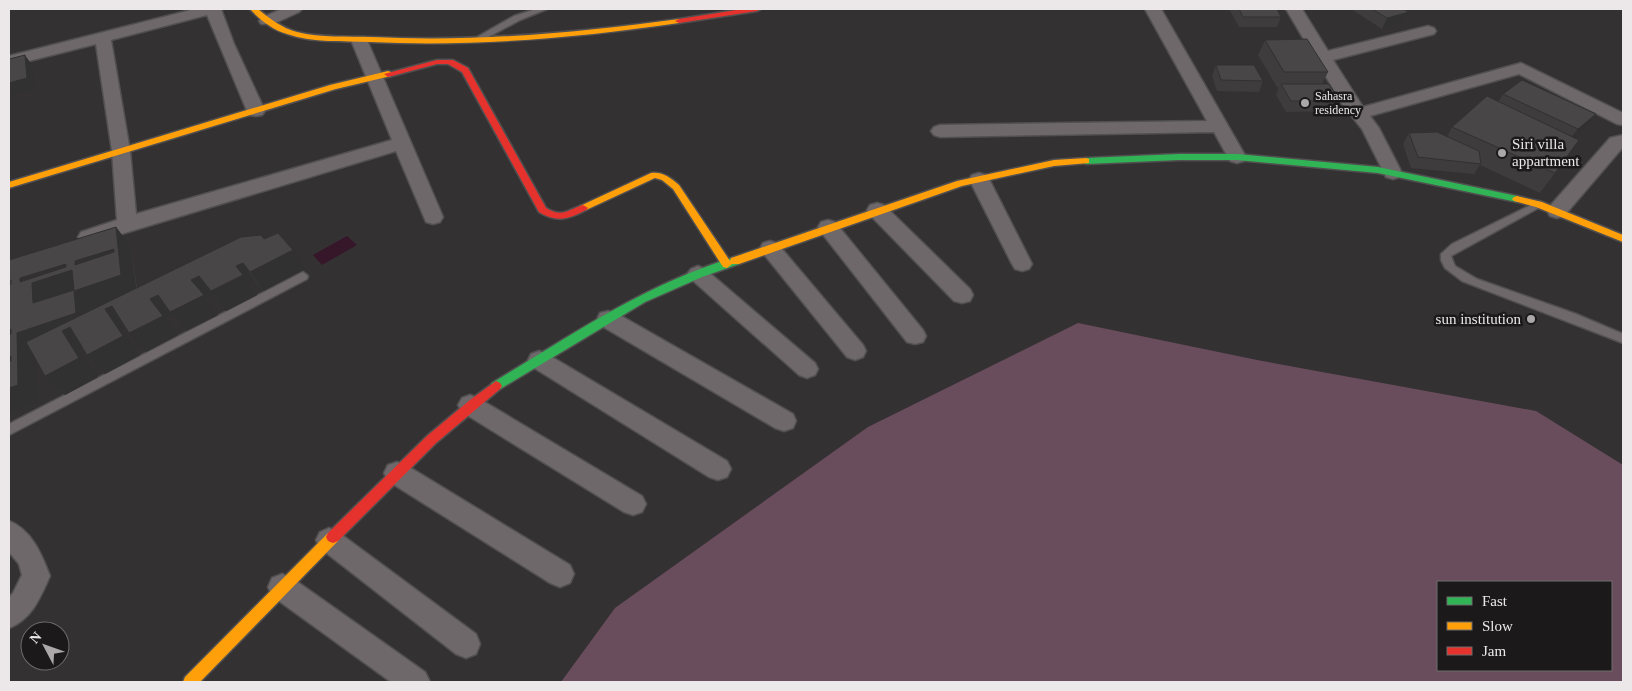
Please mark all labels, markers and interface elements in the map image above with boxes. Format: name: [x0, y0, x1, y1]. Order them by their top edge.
place label: Sahasra residency: [1315, 89, 1361, 117]
marker: Sahasra residency: [1299, 97, 1311, 109]
place label: Siri villa appartment: [1512, 136, 1580, 169]
marker: Siri villa appartment: [1496, 147, 1508, 159]
place label: sun institution: [1436, 311, 1521, 327]
marker: sun institution: [1525, 313, 1537, 325]
legend: [1437, 581, 1612, 671]
text: Fast: [1482, 593, 1508, 609]
text: Slow: [1482, 618, 1513, 634]
north arrow: [20, 621, 70, 671]
text: N: [27, 629, 45, 647]
text: Jam: [1482, 643, 1506, 659]

